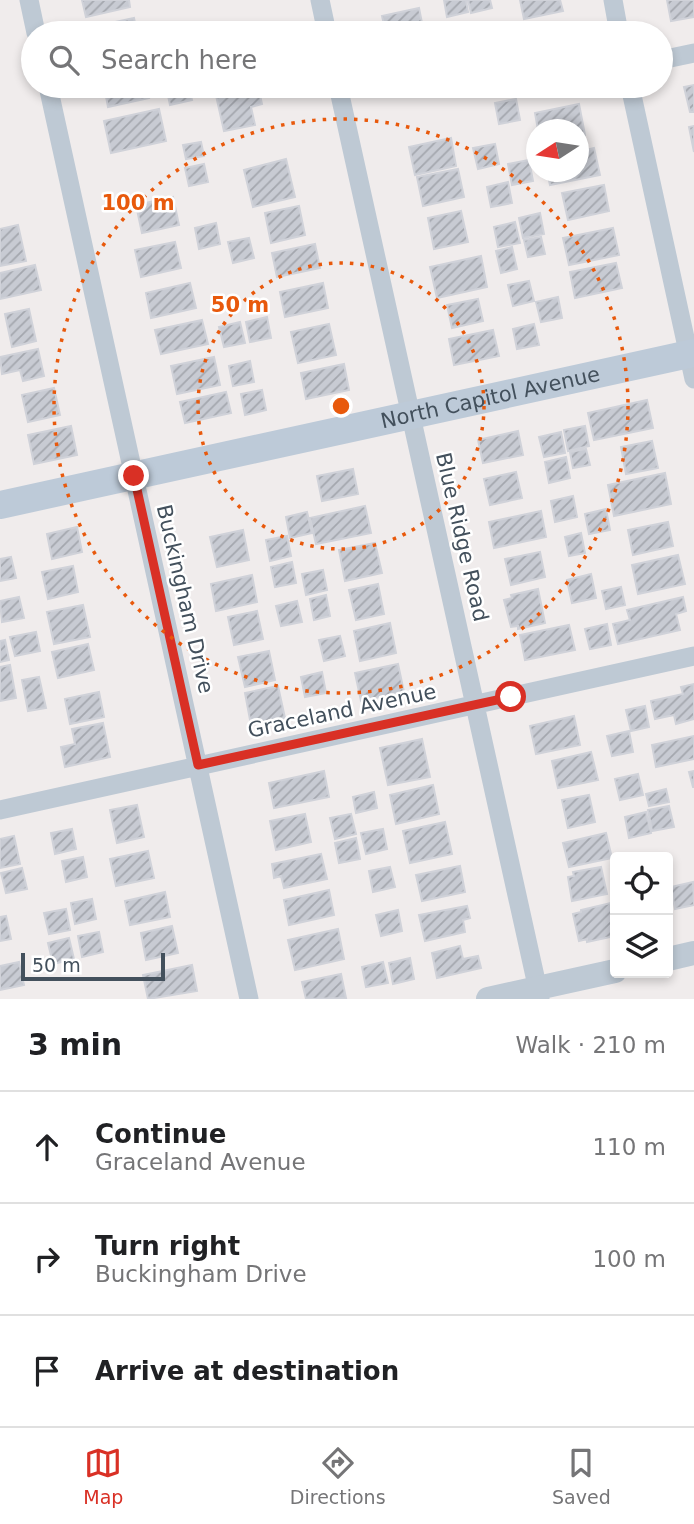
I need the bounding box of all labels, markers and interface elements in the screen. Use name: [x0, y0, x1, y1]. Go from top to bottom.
search box: [21, 21, 673, 98]
icon: search: [45, 41, 83, 79]
text: Search here: [101, 45, 257, 75]
north arrow: [526, 119, 589, 182]
text: 100 m: [101, 191, 175, 215]
text: 50 m: [211, 293, 269, 317]
street label: North Capitol Avenue: [378, 362, 602, 433]
centre of rings: [329, 394, 353, 418]
street label: Blue Ridge Road: [431, 450, 493, 624]
route end: [118, 460, 149, 491]
street label: Buckingham Drive: [152, 502, 218, 696]
street label: Graceland Avenue: [245, 679, 439, 743]
route start: [495, 681, 526, 712]
map controls: [610, 852, 673, 978]
button: locate: [610, 852, 673, 915]
button: layers: [610, 915, 673, 978]
scale bar: [21, 950, 164, 982]
text: 50 m: [32, 954, 81, 976]
text: 3 min: [28, 1027, 122, 1062]
text: Walk · 210 m: [515, 1032, 666, 1058]
text: Continue: [95, 1119, 226, 1149]
icon: ahead: [28, 1128, 66, 1166]
text: 110 m: [592, 1134, 666, 1160]
text: Graceland Avenue: [95, 1149, 306, 1175]
text: Turn right: [95, 1231, 240, 1261]
icon: right: [28, 1240, 66, 1278]
text: 100 m: [592, 1246, 666, 1272]
text: Buckingham Drive: [95, 1261, 307, 1287]
icon: arrive: [28, 1352, 66, 1390]
text: Arrive at destination: [95, 1356, 399, 1386]
tab: Map: [83, 1444, 123, 1508]
tab: Directions: [290, 1444, 386, 1508]
tab: Saved: [552, 1444, 611, 1508]

